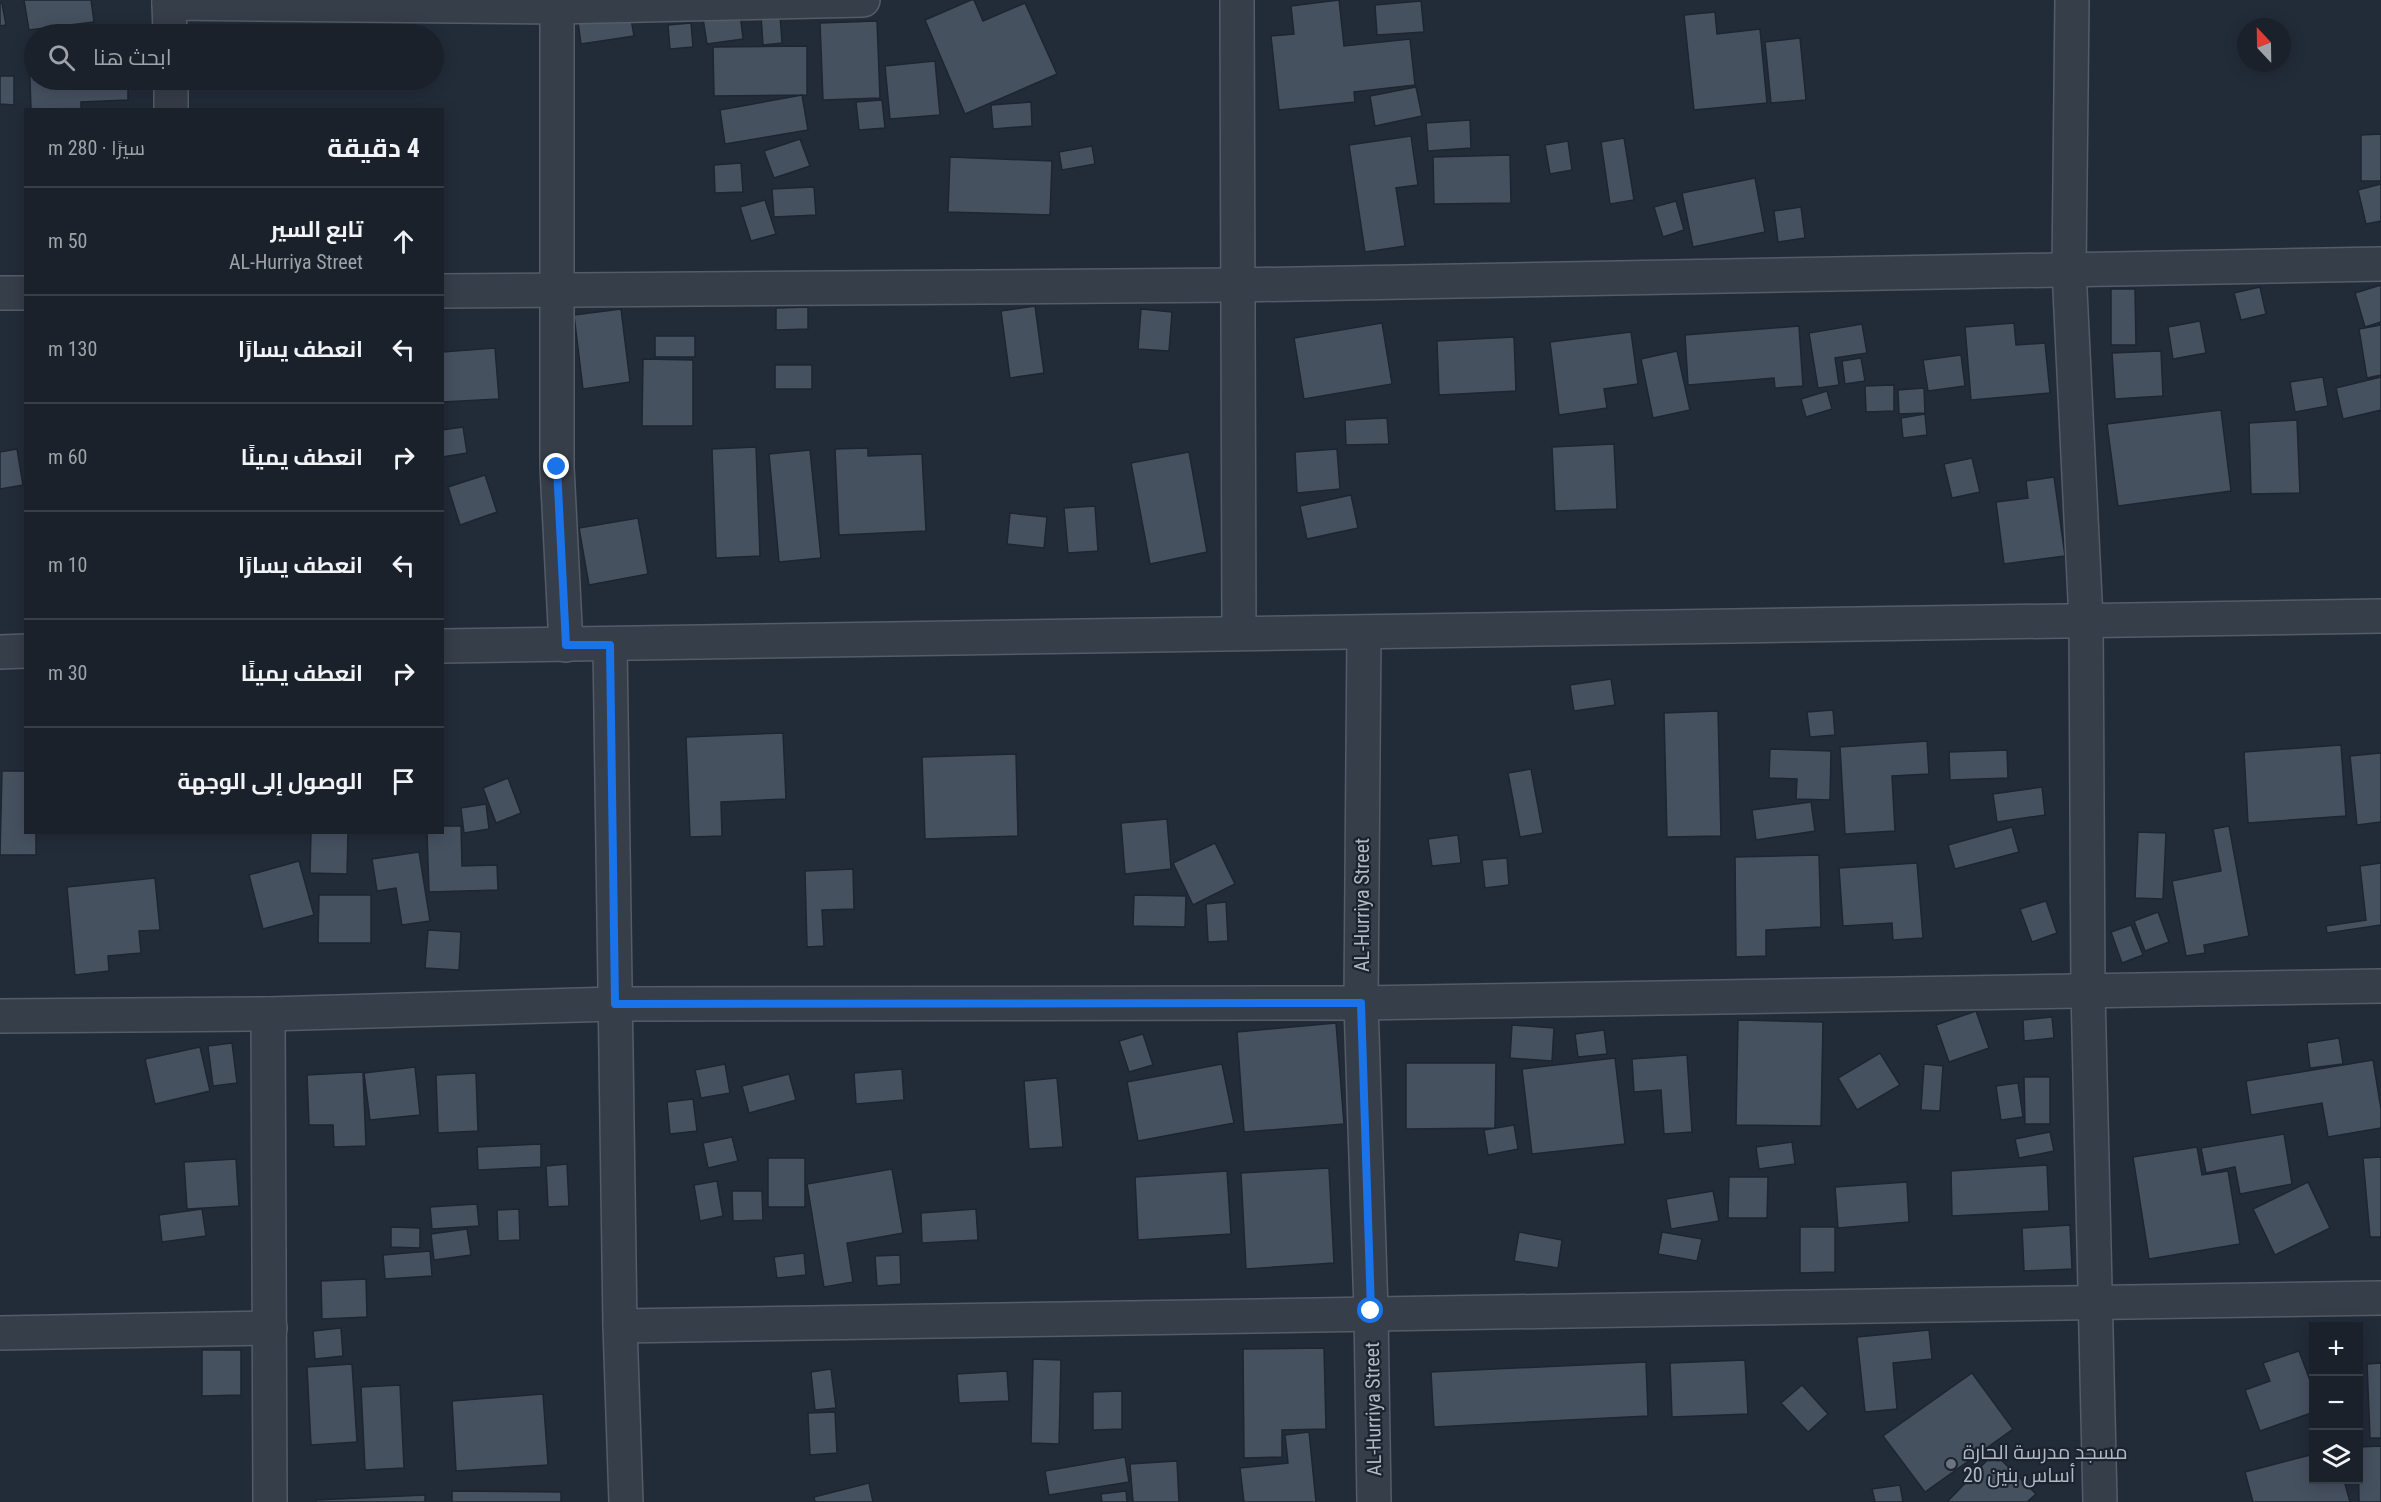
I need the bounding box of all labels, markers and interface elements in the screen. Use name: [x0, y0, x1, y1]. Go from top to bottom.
north arrow: [2237, 18, 2291, 72]
search box: [24, 24, 444, 90]
icon: search: [45, 41, 78, 74]
text: ابحث هنا: [93, 45, 172, 70]
text: 4 دقيقة: [327, 133, 420, 163]
text: سيرًا · 280 m: [48, 136, 145, 160]
text: تابع السير: [270, 217, 363, 242]
icon: ahead: [387, 225, 420, 258]
text: 50 m: [48, 229, 87, 253]
text: AL-Hurriya Street: [229, 250, 363, 274]
icon: left: [387, 333, 420, 366]
text: 130 m: [48, 337, 97, 361]
text: انعطف يسارًا: [238, 337, 363, 362]
icon: right: [387, 441, 420, 474]
text: 60 m: [48, 445, 87, 469]
text: انعطف يمينًا: [241, 445, 363, 470]
route end: [543, 453, 569, 479]
icon: left: [387, 549, 420, 582]
text: 10 m: [48, 553, 87, 577]
text: انعطف يسارًا: [238, 553, 363, 578]
icon: right: [387, 657, 420, 690]
text: 30 m: [48, 661, 87, 685]
text: انعطف يمينًا: [241, 661, 363, 686]
icon: arrive: [387, 765, 420, 798]
text: الوصول إلى الوجهة: [178, 769, 363, 794]
street label: AL-Hurriya Street: [1350, 838, 1374, 972]
route start: [1357, 1297, 1383, 1323]
map controls: [2309, 1322, 2363, 1484]
button: +: [2309, 1322, 2363, 1376]
street label: AL-Hurriya Street: [1360, 1342, 1386, 1476]
button: −: [2309, 1376, 2363, 1430]
button: layers: [2309, 1430, 2363, 1484]
place label: مسجد مدرسة الحارة 20 أساس بنين: [1963, 1440, 2128, 1488]
marker: مسجد مدرسة الحارة 20 أساس بنين: [1944, 1457, 1958, 1471]

